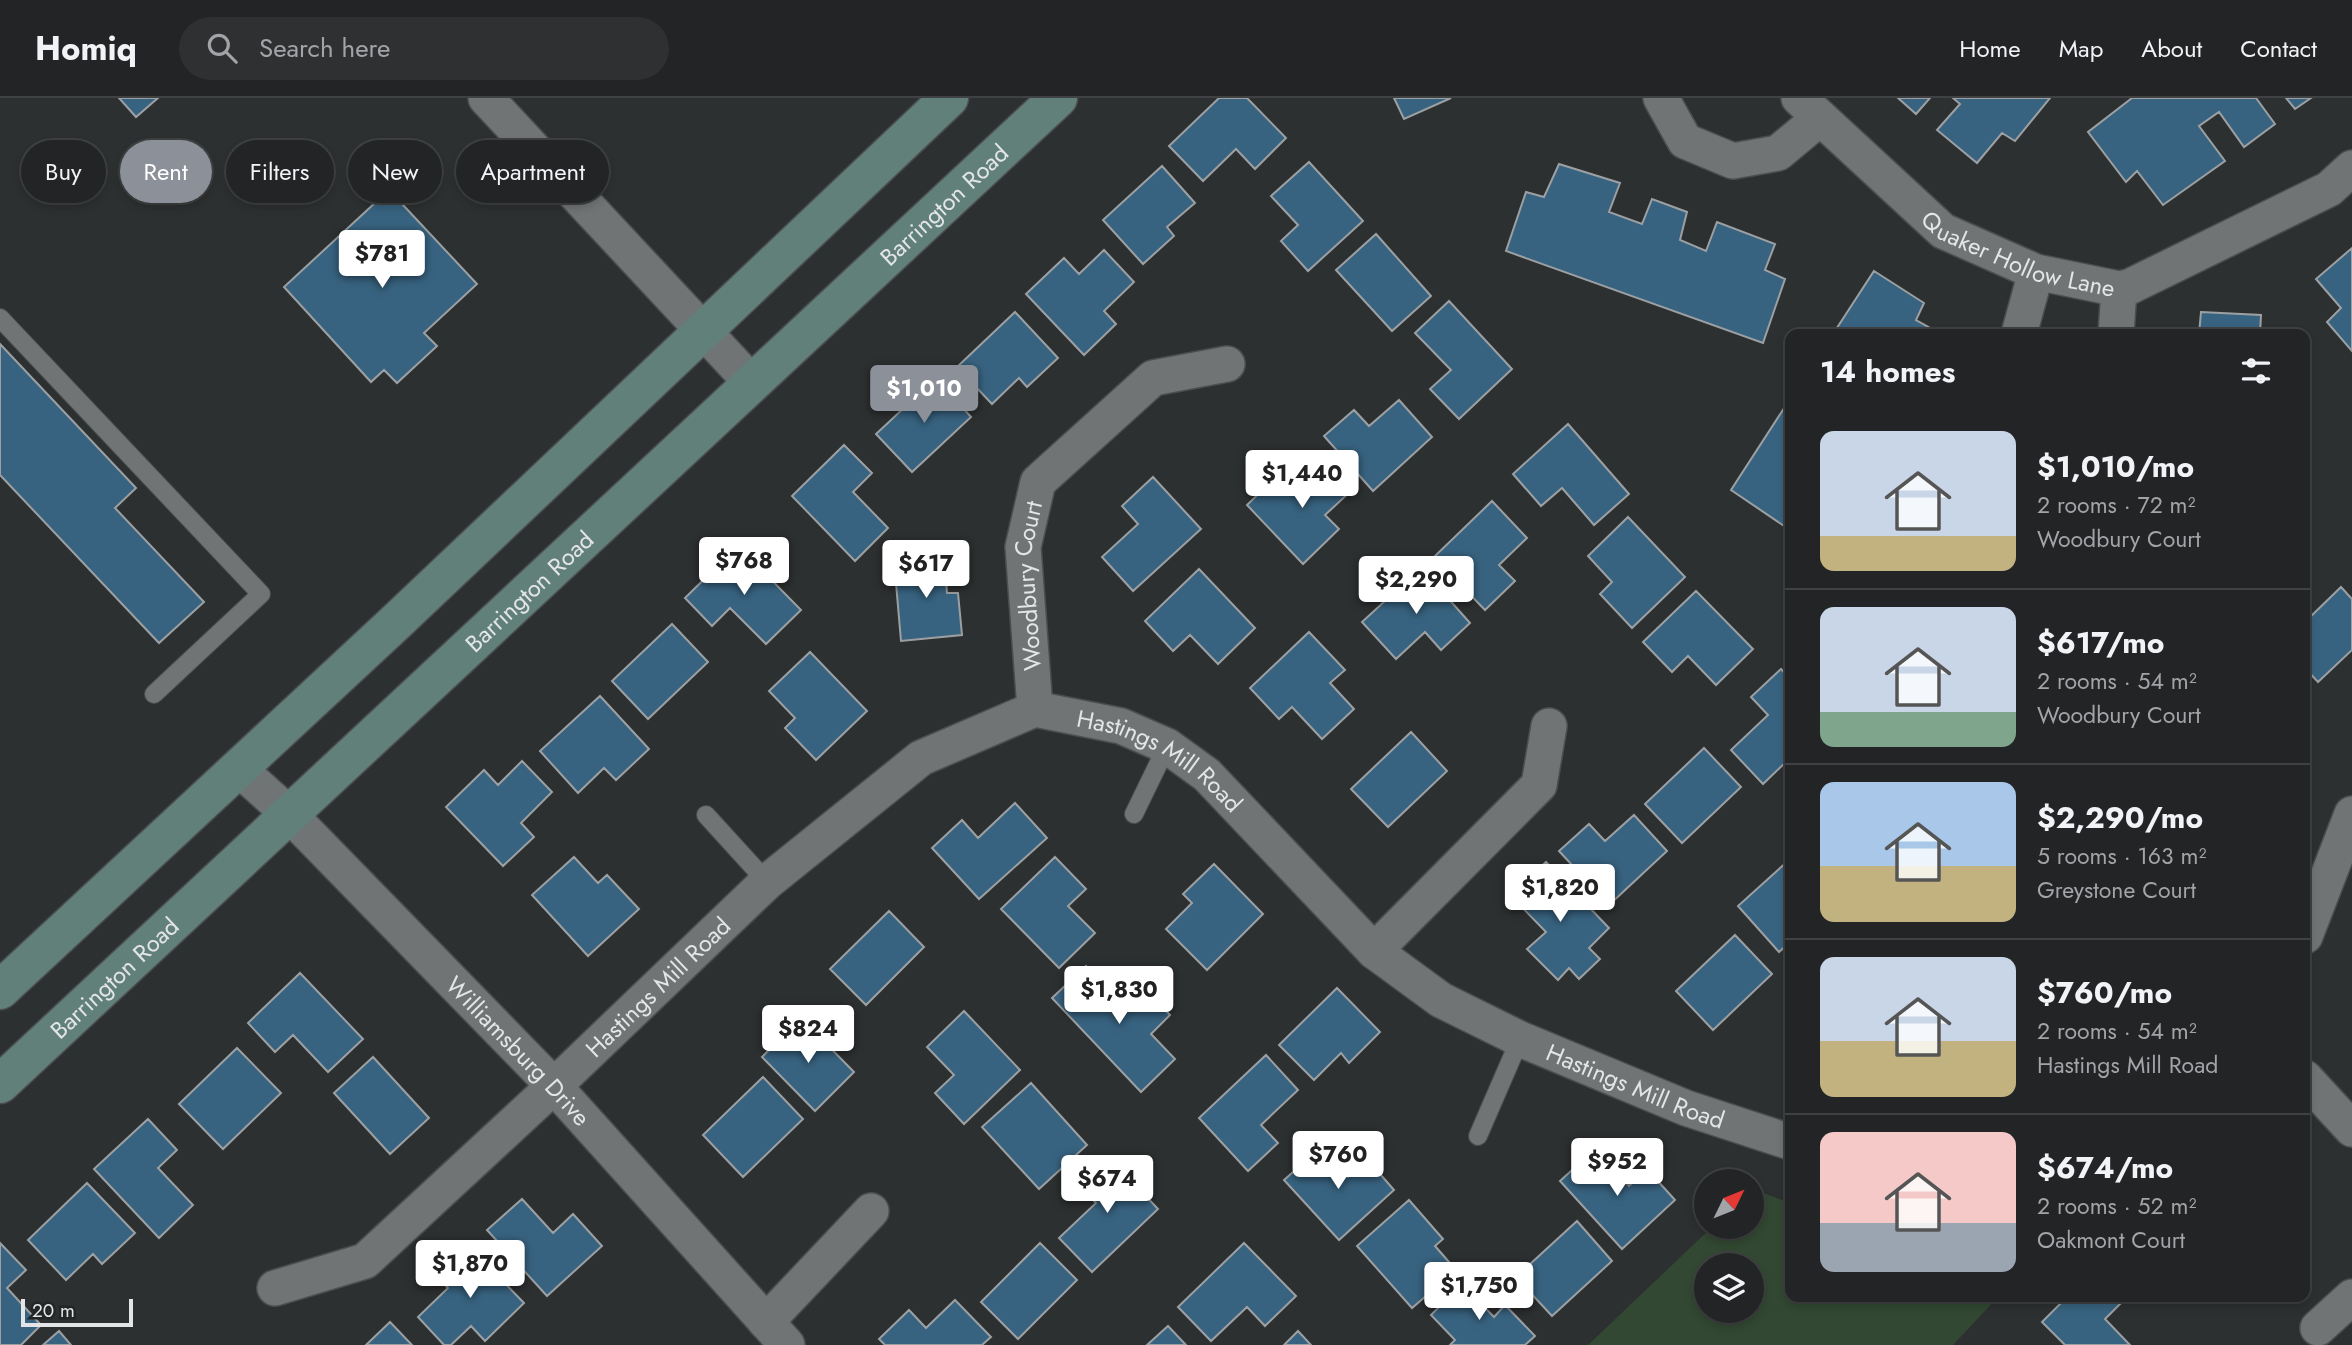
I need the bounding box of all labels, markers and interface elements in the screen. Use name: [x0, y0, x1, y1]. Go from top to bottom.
search box: [179, 17, 669, 80]
text: Homiq: [35, 25, 137, 72]
icon: search: [203, 29, 241, 67]
text: Search here: [259, 29, 390, 67]
text: Home: [1959, 31, 2021, 66]
text: Map: [2059, 31, 2103, 66]
text: About: [2141, 31, 2202, 66]
text: Contact: [2240, 31, 2317, 66]
street label: Barrington Road: [872, 136, 1016, 273]
chip: Buy: [21, 140, 106, 203]
chip: Rent: [120, 140, 212, 203]
chip: Filters: [226, 140, 334, 203]
chip: New: [348, 140, 442, 203]
chip: Apartment: [456, 140, 609, 203]
street label: Quaker Hollow Lane: [1913, 202, 2118, 305]
pin: $781: [341, 230, 423, 290]
text: $781: [355, 236, 409, 270]
text: 14 homes: [1820, 350, 1955, 393]
icon: filters: [2237, 352, 2275, 390]
pin: $1,010: [867, 366, 981, 425]
text: $1,010: [886, 371, 962, 405]
text: $1,010/mo: [2037, 445, 2194, 488]
pin: $1,440: [1245, 450, 1359, 510]
text: $1,440: [1262, 456, 1342, 490]
icon: home: [1876, 459, 1960, 543]
text: 2 rooms · 72 m²: [2037, 488, 2196, 522]
street label: Woodbury Court: [1005, 497, 1051, 672]
street label: Barrington Road: [457, 522, 601, 660]
text: Woodbury Court: [2037, 522, 2201, 556]
pin: $768: [703, 538, 785, 597]
pin: $617: [885, 540, 967, 600]
text: $768: [715, 543, 773, 577]
text: $617: [898, 546, 954, 580]
pin: $2,290: [1359, 556, 1473, 616]
text: $2,290: [1375, 562, 1457, 596]
text: $617/mo: [2037, 621, 2165, 664]
icon: home: [1876, 635, 1960, 719]
text: 2 rooms · 54 m²: [2037, 664, 2197, 698]
text: Woodbury Court: [2037, 698, 2201, 732]
street label: Hastings Mill Road: [1074, 700, 1251, 820]
text: $2,290/mo: [2037, 796, 2203, 839]
icon: home: [1876, 810, 1960, 894]
text: 5 rooms · 163 m²: [2037, 839, 2206, 873]
pin: $1,820: [1503, 864, 1617, 924]
text: $1,820: [1521, 870, 1599, 904]
text: Greystone Court: [2037, 873, 2196, 907]
street label: Barrington Road: [42, 909, 186, 1047]
street label: Hastings Mill Road: [577, 909, 738, 1065]
pin: $1,830: [1062, 967, 1176, 1026]
street label: Williamsburg Drive: [438, 968, 599, 1133]
text: $760/mo: [2037, 971, 2172, 1014]
text: $1,830: [1080, 972, 1158, 1006]
icon: home: [1876, 985, 1960, 1069]
pin: $824: [767, 1006, 849, 1065]
text: $824: [778, 1011, 838, 1045]
text: 2 rooms · 54 m²: [2037, 1014, 2197, 1048]
street label: Hastings Mill Road: [1541, 1034, 1729, 1137]
text: Hastings Mill Road: [2037, 1048, 2218, 1082]
pin: $760: [1297, 1132, 1379, 1191]
text: $760: [1309, 1137, 1367, 1171]
pin: $952: [1576, 1138, 1658, 1198]
text: $952: [1587, 1144, 1647, 1178]
text: $674/mo: [2037, 1146, 2173, 1189]
pin: $674: [1066, 1156, 1148, 1215]
icon: home: [1876, 1160, 1960, 1244]
text: $674: [1077, 1161, 1137, 1195]
north arrow: [1694, 1169, 1764, 1239]
map controls: [1694, 1169, 1764, 1323]
text: 2 rooms · 52 m²: [2037, 1189, 2196, 1223]
text: Oakmont Court: [2037, 1223, 2185, 1257]
pin: $1,870: [413, 1240, 527, 1300]
text: $1,870: [432, 1246, 508, 1280]
button: layers: [1694, 1253, 1764, 1323]
pin: $1,750: [1422, 1262, 1536, 1322]
text: $1,750: [1440, 1268, 1518, 1302]
scale bar: [21, 1296, 133, 1328]
text: 20 m: [32, 1297, 75, 1324]

